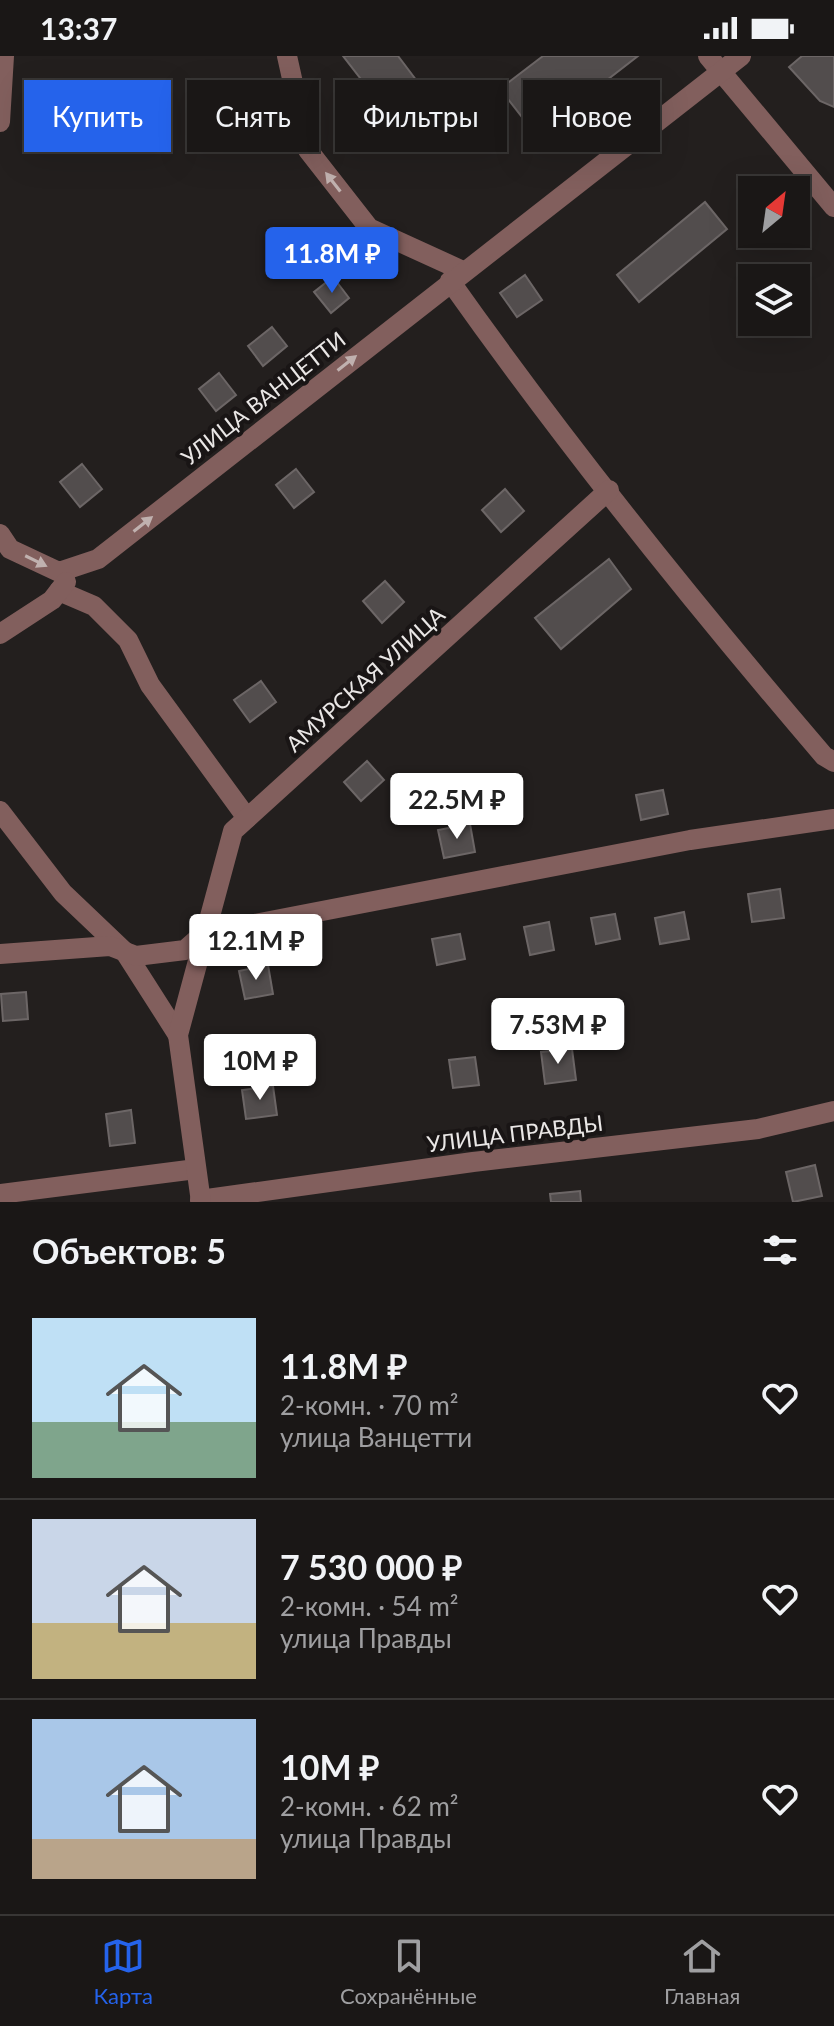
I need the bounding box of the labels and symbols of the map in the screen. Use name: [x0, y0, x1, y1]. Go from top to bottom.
one-way arrow: [325, 172, 341, 192]
north arrow: [738, 176, 810, 248]
pin: 11.8M ₽: [258, 227, 406, 295]
street label: УЛИЦА ВАНЦЕТТИ: [175, 325, 351, 471]
one-way arrow: [337, 355, 357, 371]
one-way arrow: [133, 516, 153, 533]
one-way arrow: [24, 554, 47, 568]
street label: АМУРСКАЯ УЛИЦА: [280, 601, 450, 757]
pin: 22.5M ₽: [383, 773, 531, 841]
pin: 12.1M ₽: [182, 914, 330, 982]
pin: 7.53M ₽: [484, 998, 632, 1066]
pin: 10M ₽: [204, 1034, 316, 1102]
street label: УЛИЦА ПРАВДЫ: [425, 1109, 605, 1157]

